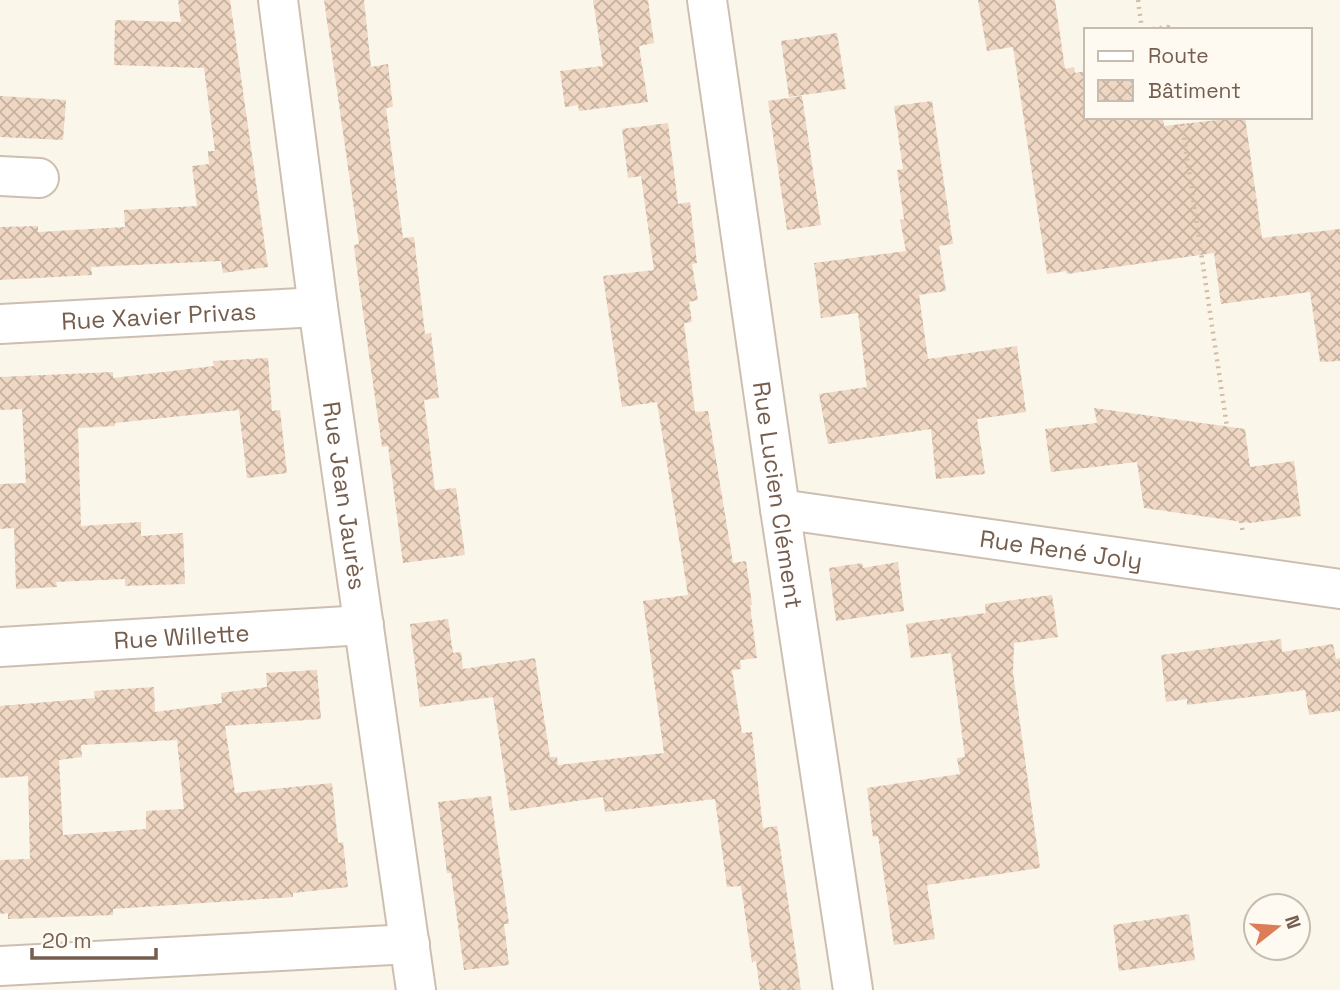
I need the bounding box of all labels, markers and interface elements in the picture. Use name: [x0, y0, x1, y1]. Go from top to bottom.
legend: [1084, 28, 1312, 119]
text: Route: [1148, 42, 1209, 69]
text: Bâtiment: [1148, 77, 1241, 104]
street label: Rue Xavier Privas: [60, 295, 257, 336]
street label: Rue Lucien Clément: [746, 379, 810, 611]
street label: Rue Jean Jaurès: [316, 399, 374, 592]
street label: Rue René Joly: [978, 522, 1144, 576]
street label: Rue Willette: [113, 616, 250, 656]
north arrow: [1242, 892, 1312, 962]
text: N: [1279, 912, 1307, 932]
scale bar: [32, 916, 156, 960]
text: 20 m: [42, 927, 92, 954]

